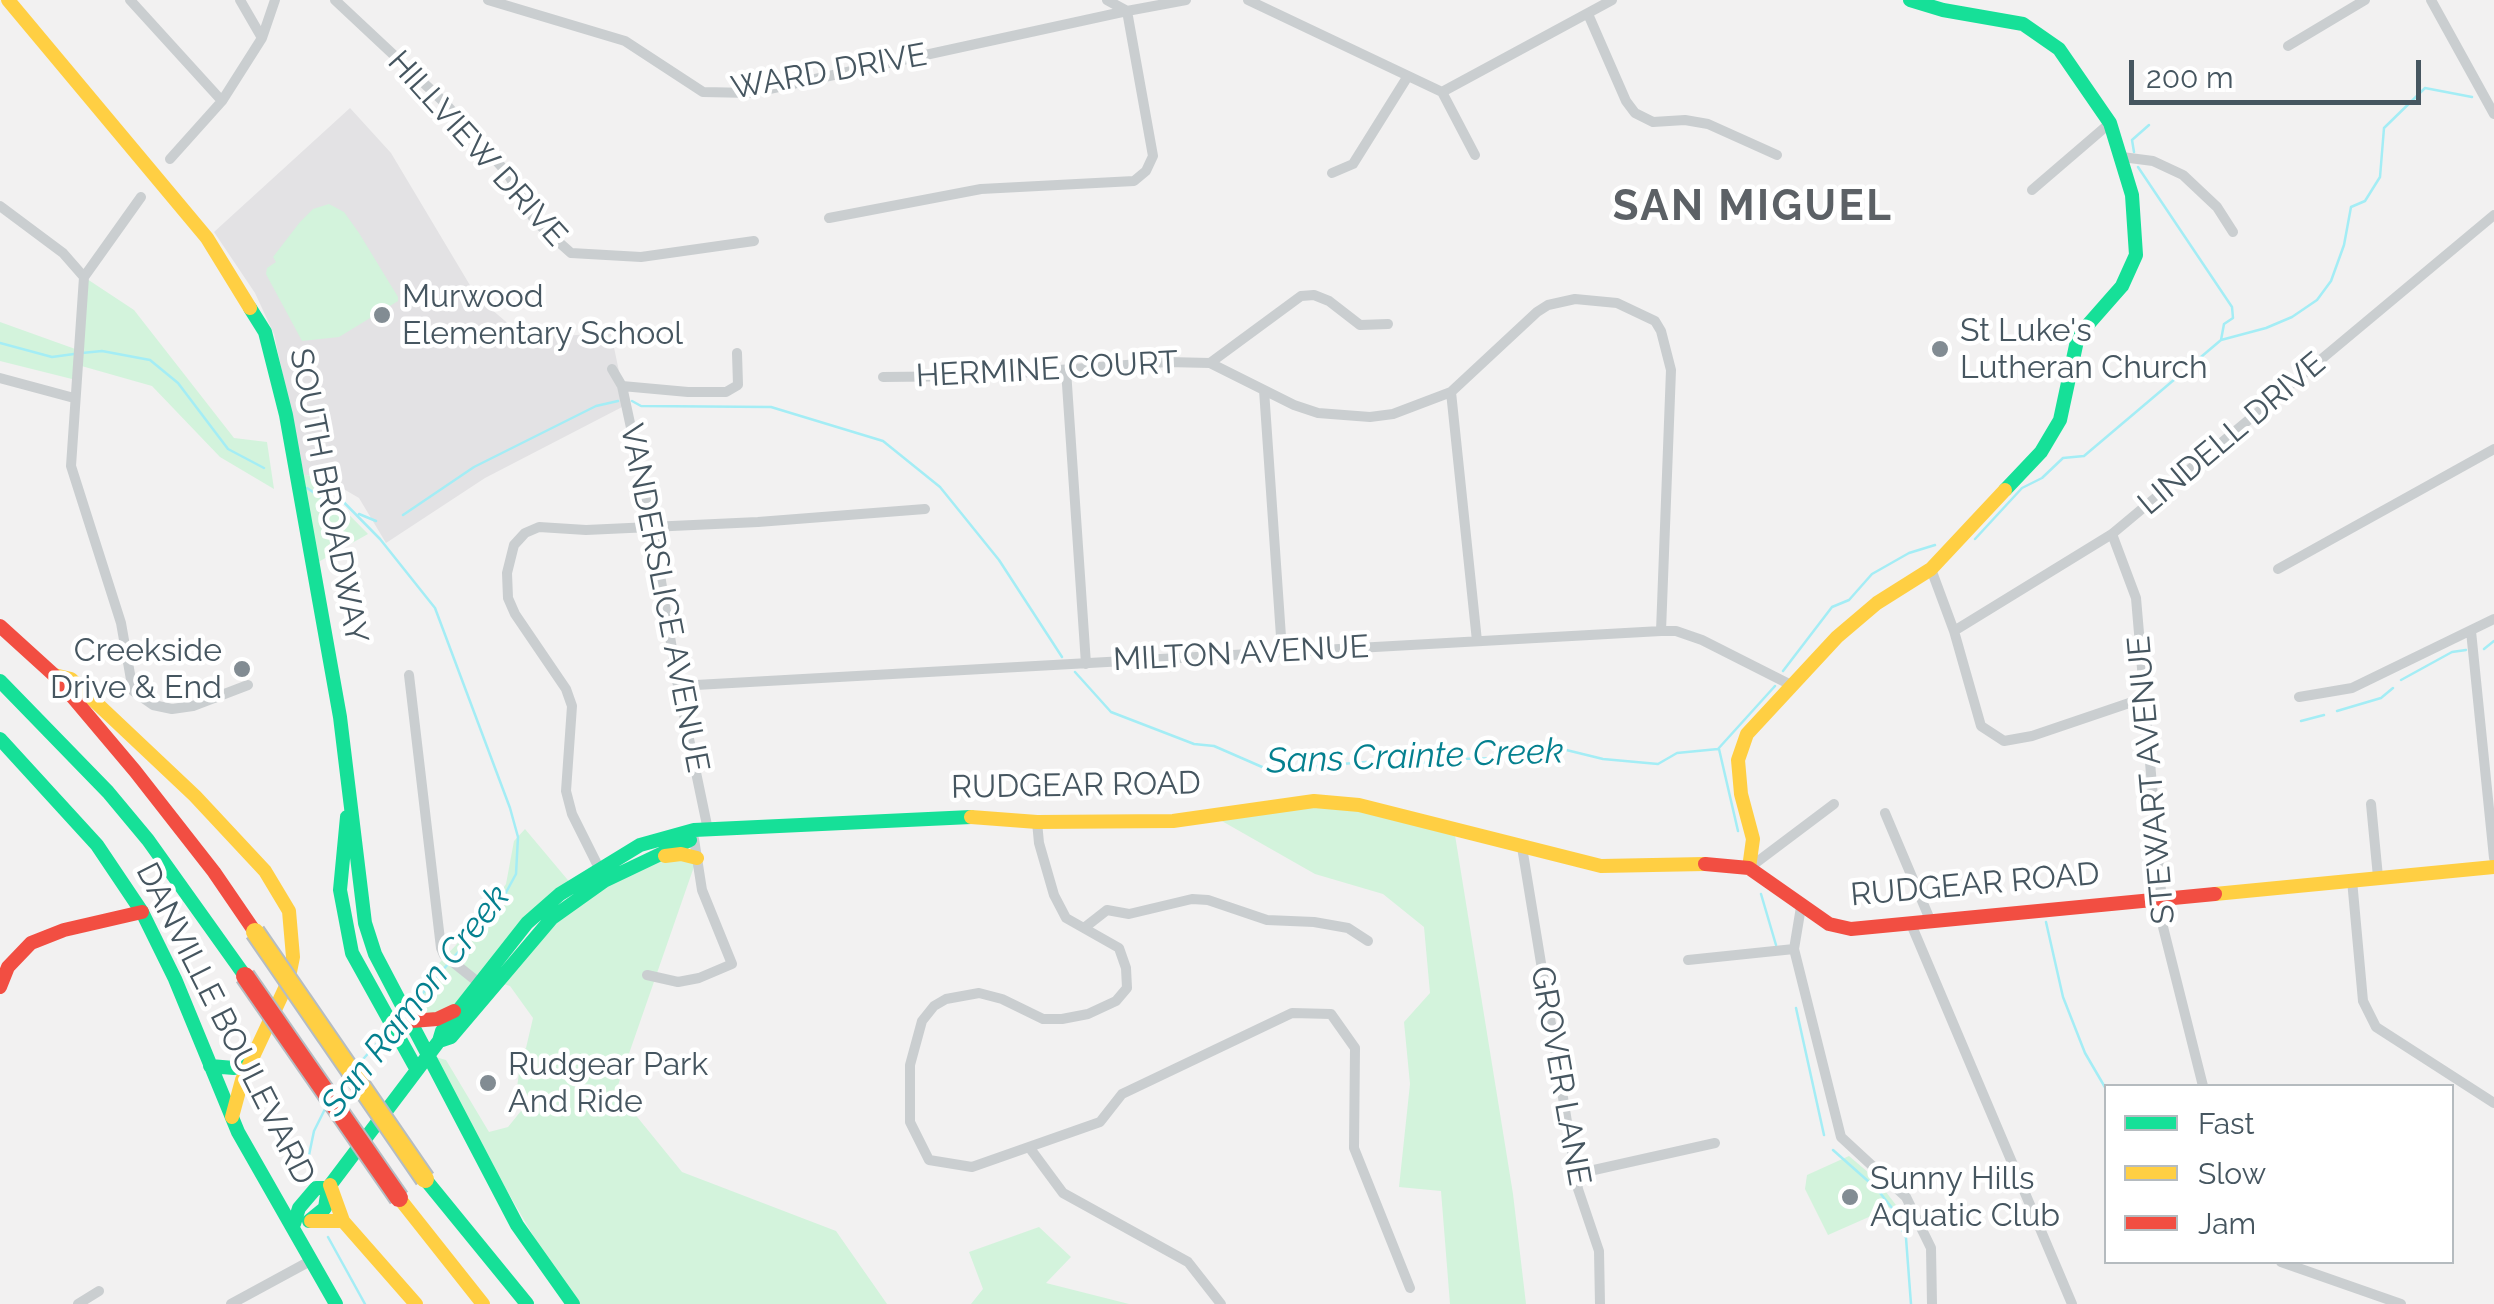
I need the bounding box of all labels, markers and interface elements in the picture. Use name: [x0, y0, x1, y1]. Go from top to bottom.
street label: WARD DRIVE: [728, 36, 930, 108]
scale bar: [2134, 40, 2426, 102]
street label: HILLVIEW DRIVE: [379, 44, 575, 254]
text: 200 m: [2146, 60, 2234, 95]
district label: SAN MIGUEL: [1613, 182, 1893, 232]
place label: Murwood Elementary School: [402, 278, 683, 353]
marker: Murwood Elementary School: [371, 304, 393, 326]
place label: St Luke's Lutheran Church: [1960, 312, 2208, 387]
marker: St Luke's Lutheran Church: [1929, 338, 1951, 360]
street label: HERMINE COURT: [915, 344, 1179, 396]
street label: SOUTH BROADWAY: [281, 345, 375, 647]
street label: LINDELL DRIVE: [2131, 345, 2333, 523]
street label: VANDERSLICE AVENUE: [611, 420, 717, 776]
street label: MILTON AVENUE: [1112, 628, 1370, 680]
place label: Creekside Drive & End: [50, 632, 222, 707]
street label: STEWART AVENUE: [2120, 634, 2184, 926]
marker: Creekside Drive & End: [231, 658, 253, 680]
water label: Sans Crainte Creek: [1266, 731, 1564, 783]
street label: RUDGEAR ROAD: [951, 765, 1201, 807]
street label: RUDGEAR ROAD: [1849, 855, 2101, 915]
street label: DANVILLE BOULEVARD: [127, 857, 323, 1191]
water label: San Ramon Creek: [313, 877, 519, 1125]
street label: GROVER LANE: [1522, 963, 1598, 1189]
place label: Rudgear Park And Ride: [508, 1046, 708, 1121]
marker: Rudgear Park And Ride: [477, 1072, 499, 1094]
legend: [2104, 1084, 2454, 1264]
text: Fast: [2198, 1106, 2255, 1141]
text: Slow: [2198, 1156, 2266, 1191]
place label: Sunny Hills Aquatic Club: [1870, 1160, 2060, 1235]
marker: Sunny Hills Aquatic Club: [1839, 1186, 1861, 1208]
text: Jam: [2198, 1206, 2256, 1241]

